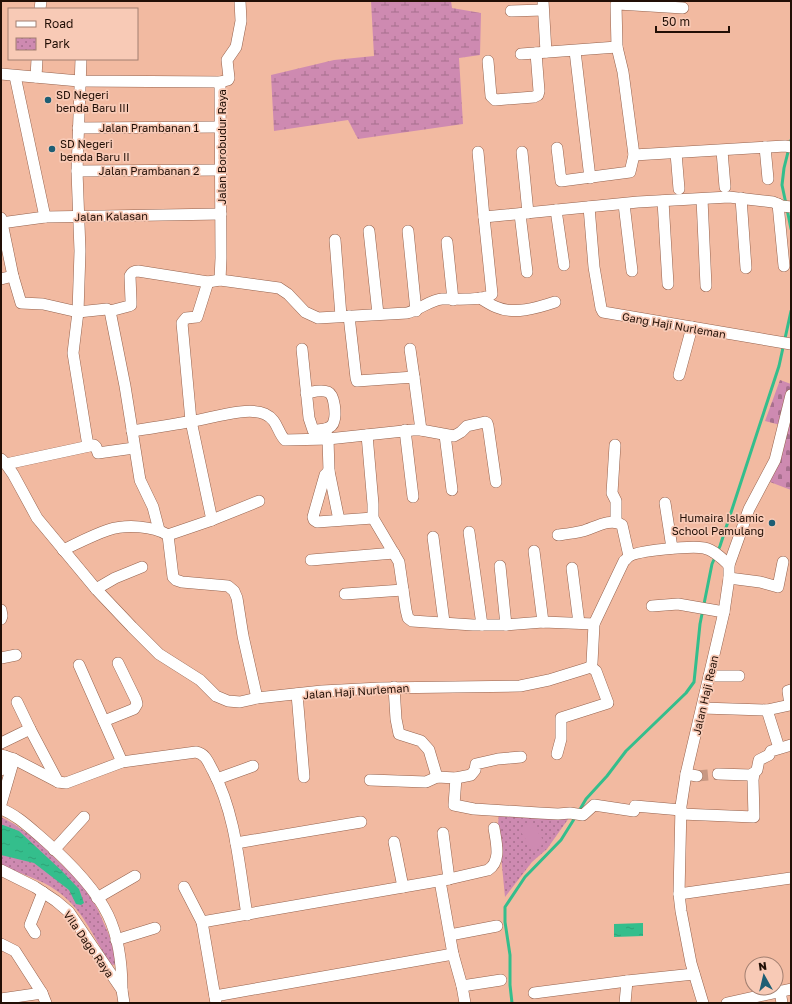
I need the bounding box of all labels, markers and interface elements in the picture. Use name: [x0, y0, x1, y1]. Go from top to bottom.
legend: [8, 8, 138, 60]
scale bar: [656, 8, 729, 34]
text: 50 m: [662, 14, 690, 29]
text: Road: [44, 16, 73, 31]
text: Park: [44, 36, 70, 51]
place label: SD Negeri benda Baru III: [56, 88, 129, 114]
street label: Jalan Borobudur Raya: [215, 89, 228, 205]
marker: SD Negeri benda Baru III: [43, 95, 53, 105]
street label: Jalan Prambanan 1: [99, 121, 199, 134]
place label: SD Negeri benda Baru II: [60, 137, 130, 163]
marker: SD Negeri benda Baru II: [47, 144, 57, 154]
street label: Jalan Prambanan 2: [99, 164, 199, 177]
street label: Jalan Kalasan: [74, 209, 148, 223]
street label: Gang Haji Nurleman: [621, 309, 727, 341]
place label: Humaira Islamic School Pamulang: [672, 511, 764, 537]
marker: Humaira Islamic School Pamulang: [767, 518, 777, 528]
street label: Jalan Haji Rean: [689, 654, 721, 736]
street label: Jalan Haji Nurleman: [302, 681, 410, 701]
street label: Vila Dago Raya: [61, 908, 117, 980]
north arrow: [744, 956, 784, 996]
text: N: [757, 959, 768, 973]

